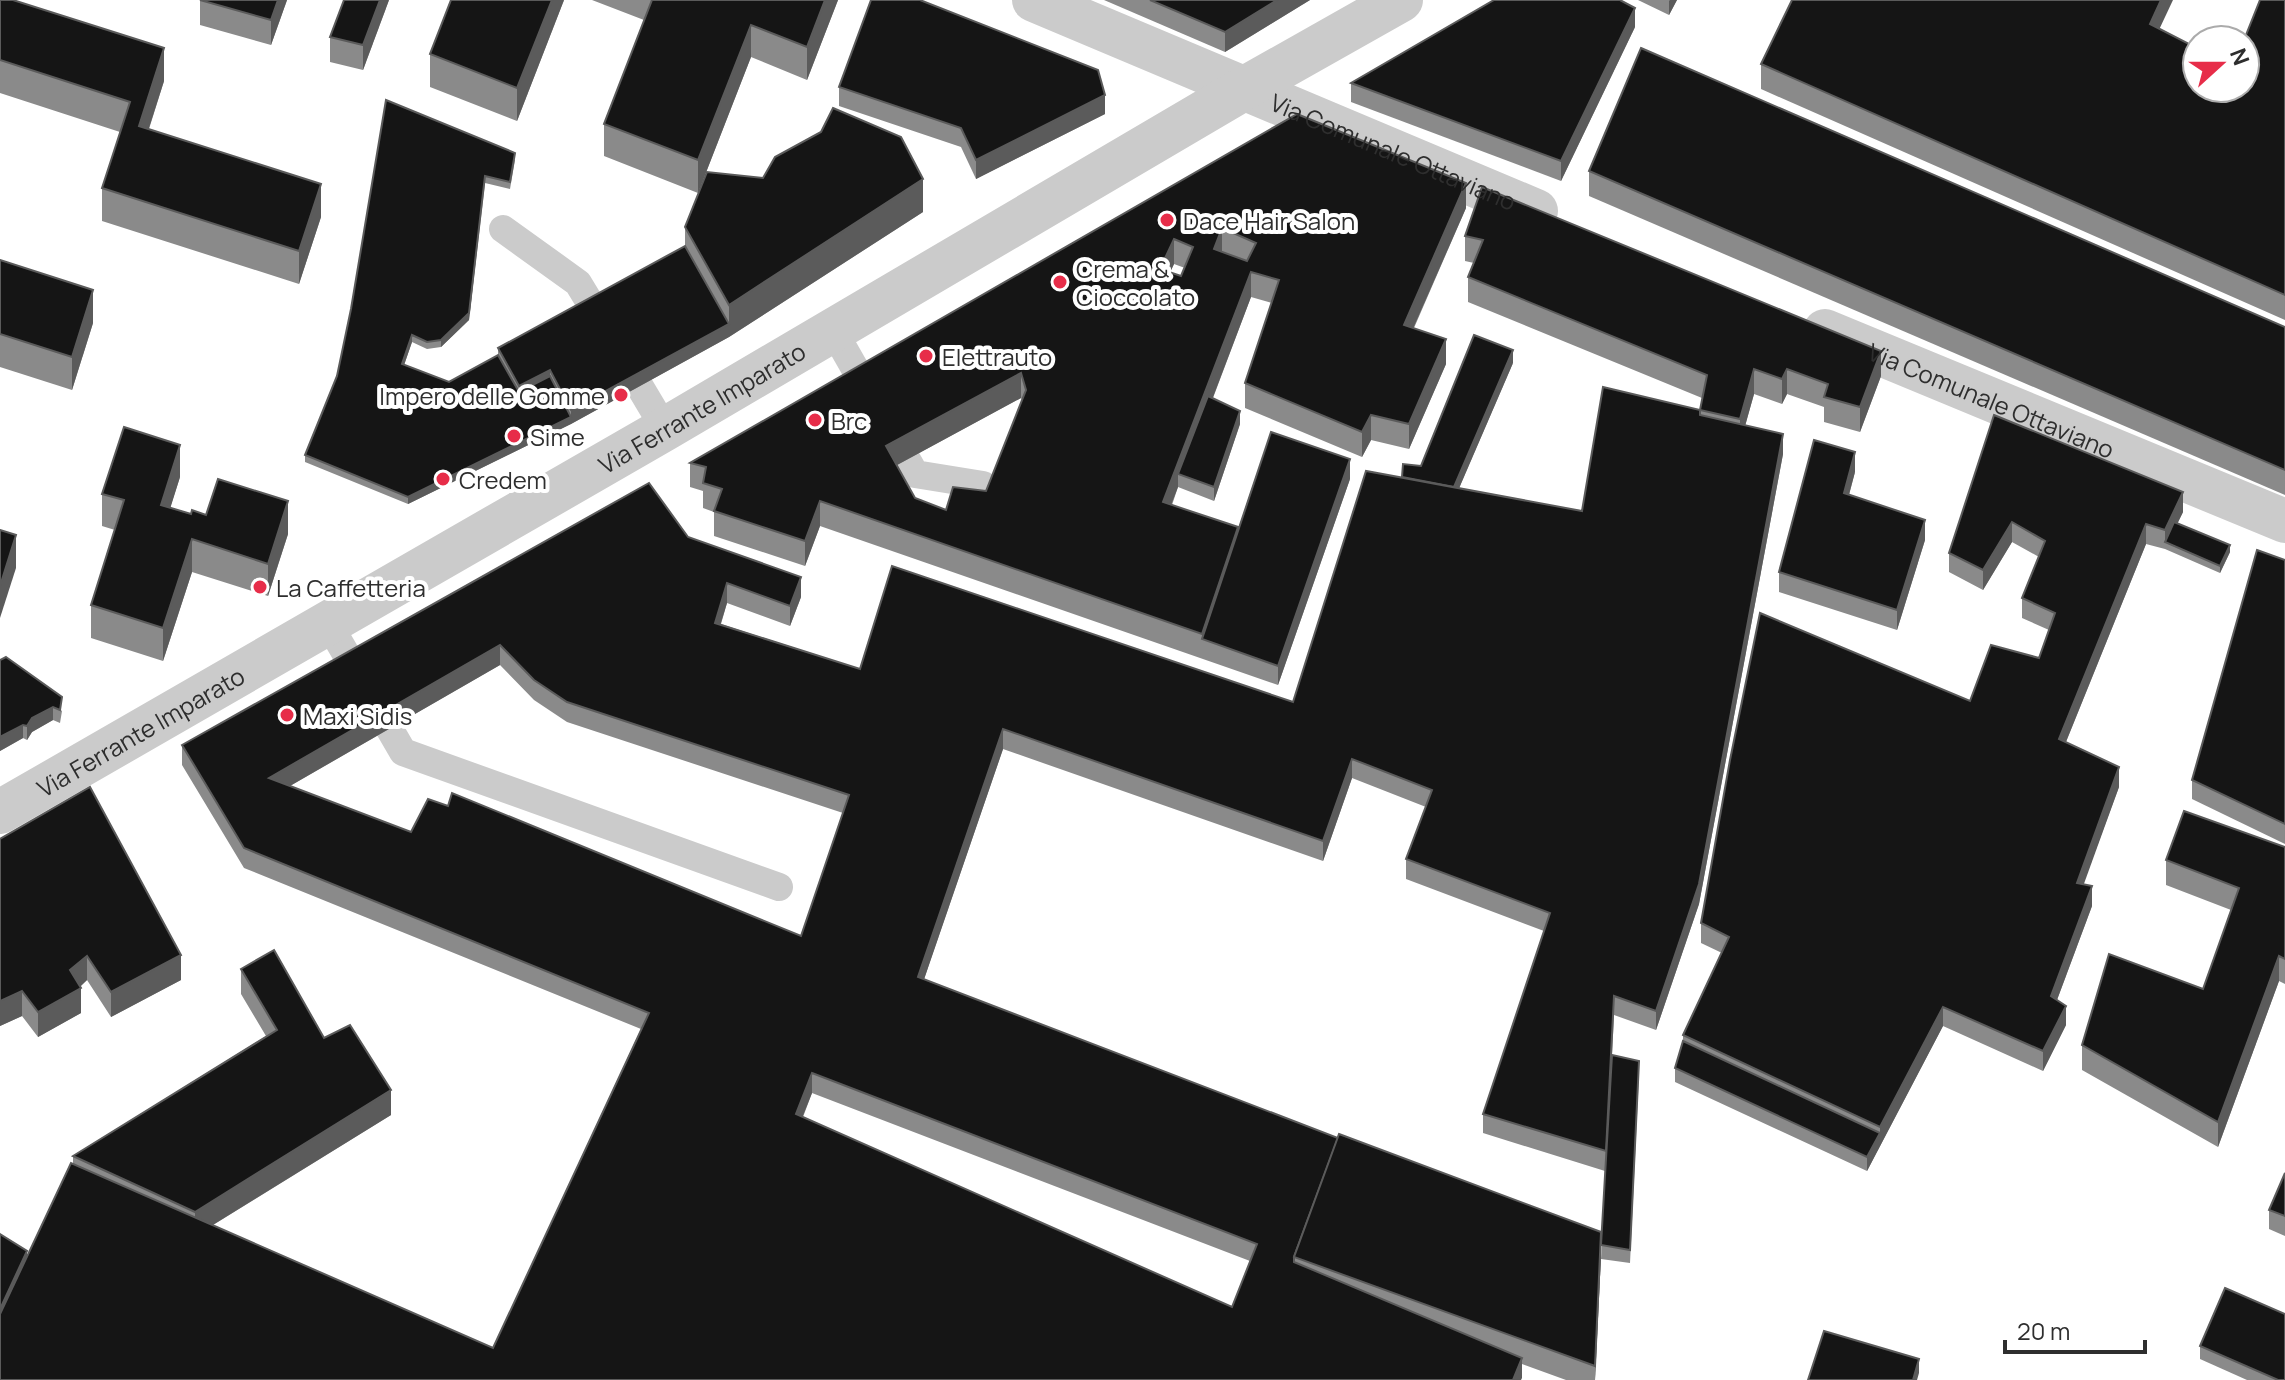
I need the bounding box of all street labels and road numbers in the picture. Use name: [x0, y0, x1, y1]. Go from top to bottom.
street label: Via Comunale Ottaviano: [1266, 85, 1521, 217]
street label: Via Ferrante Imparato: [592, 334, 811, 481]
street label: Via Comunale Ottaviano: [1863, 334, 2119, 465]
street label: Via Ferrante Imparato: [31, 658, 250, 804]

